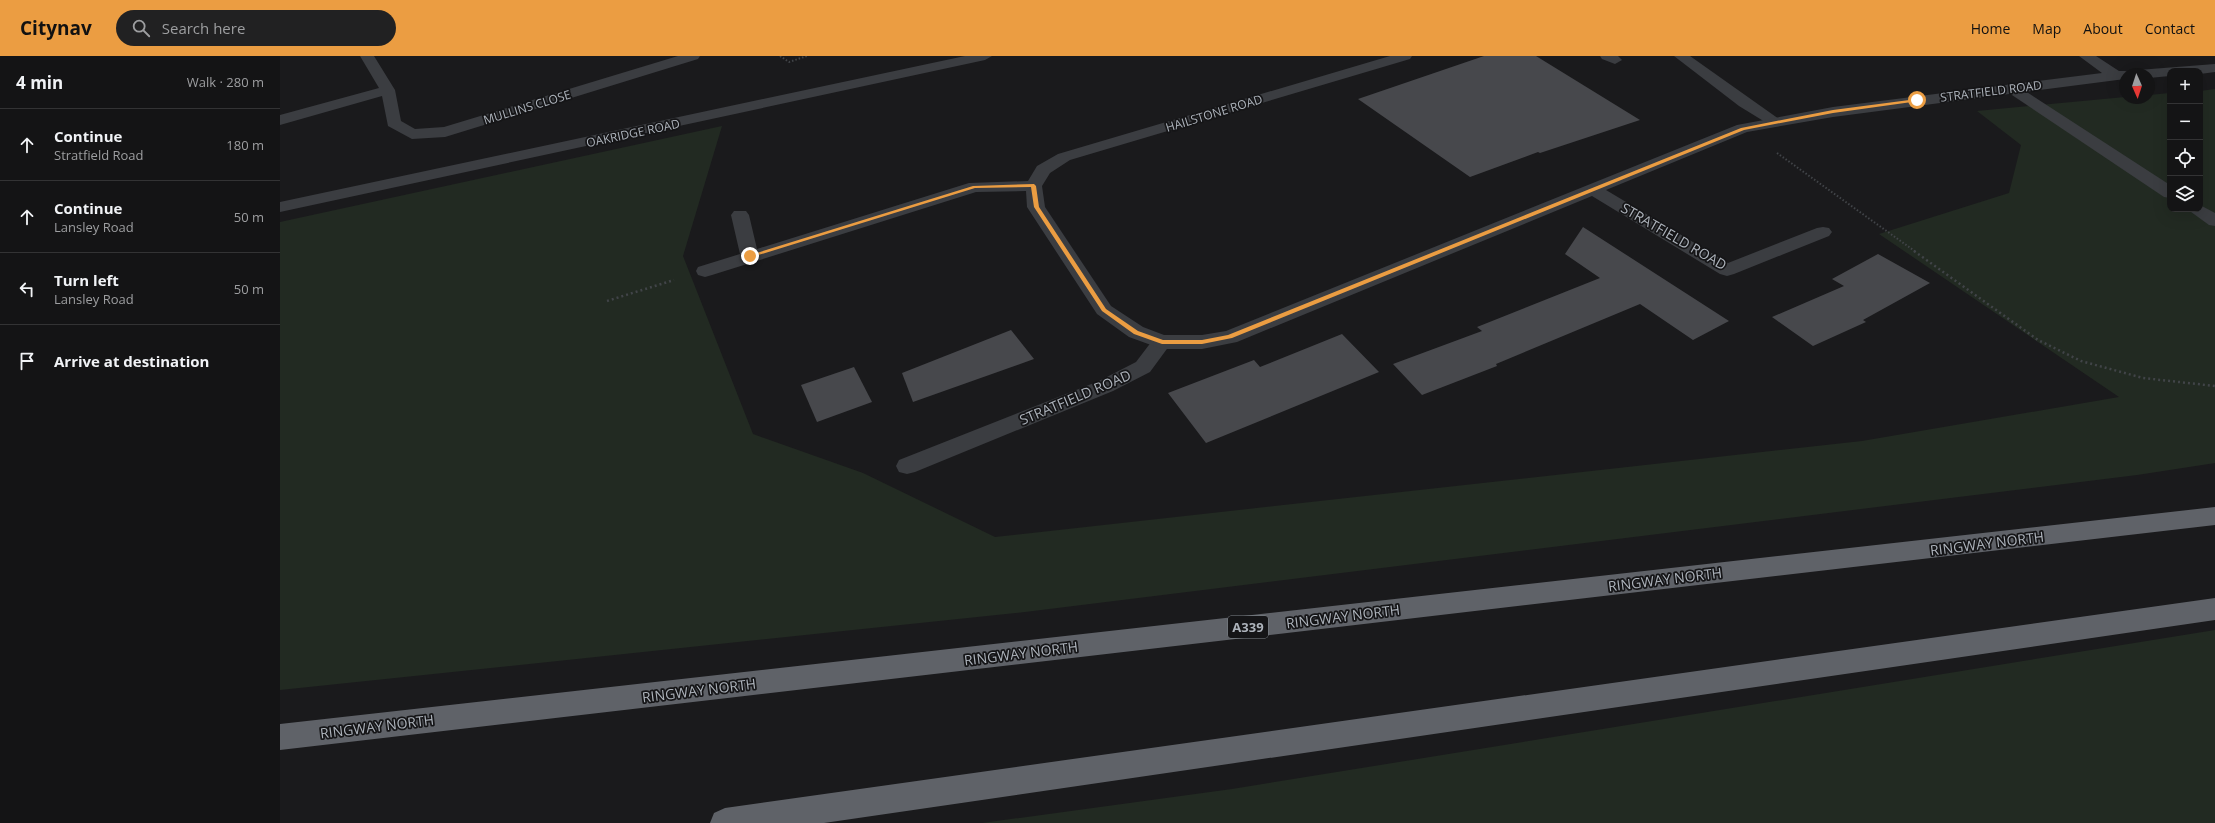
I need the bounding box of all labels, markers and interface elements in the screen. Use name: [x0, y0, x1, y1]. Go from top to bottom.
search box: [116, 10, 396, 46]
text: Citynav: [20, 15, 92, 41]
icon: search: [130, 17, 152, 39]
text: Search here: [162, 18, 245, 38]
text: Home: [1971, 19, 2010, 38]
text: Map: [2032, 19, 2061, 38]
text: About: [2083, 19, 2123, 38]
text: Contact: [2145, 19, 2195, 38]
north arrow: [2119, 68, 2155, 104]
map controls: [2167, 68, 2203, 212]
button: +: [2167, 68, 2203, 104]
text: 4 min: [16, 71, 63, 94]
text: Walk · 280 m: [187, 73, 264, 91]
street label: STRATFIELD ROAD: [1939, 76, 2043, 106]
street label: MULLINS CLOSE: [481, 86, 573, 128]
street label: HAILSTONE ROAD: [1163, 90, 1265, 136]
route start: [1908, 91, 1926, 109]
button: −: [2167, 104, 2203, 140]
street label: OAKRIDGE ROAD: [585, 115, 681, 151]
text: Continue: [54, 126, 122, 146]
icon: ahead: [16, 134, 38, 156]
text: 180 m: [226, 136, 264, 154]
button: locate: [2167, 140, 2203, 176]
text: Stratfield Road: [54, 146, 144, 164]
button: layers: [2167, 176, 2203, 212]
text: Continue: [54, 198, 122, 218]
street label: STRATFIELD ROAD: [1618, 198, 1730, 274]
icon: ahead: [16, 206, 38, 228]
text: 50 m: [234, 208, 264, 226]
text: Lansley Road: [54, 218, 134, 236]
route end: [741, 247, 759, 265]
text: Turn left: [54, 270, 119, 290]
icon: left: [16, 278, 38, 300]
text: 50 m: [234, 280, 264, 298]
text: Lansley Road: [54, 290, 134, 308]
icon: arrive: [16, 350, 38, 372]
text: Arrive at destination: [54, 351, 209, 371]
street label: STRATFIELD ROAD: [1016, 365, 1134, 429]
street label: RINGWAY NORTH: [1929, 527, 2045, 559]
street label: RINGWAY NORTH: [1607, 563, 1723, 595]
street label: RINGWAY NORTH: [1285, 600, 1401, 632]
road number: A339: [1228, 616, 1268, 638]
street label: RINGWAY NORTH: [963, 637, 1079, 669]
street label: RINGWAY NORTH: [641, 674, 757, 706]
street label: RINGWAY NORTH: [319, 710, 435, 742]

